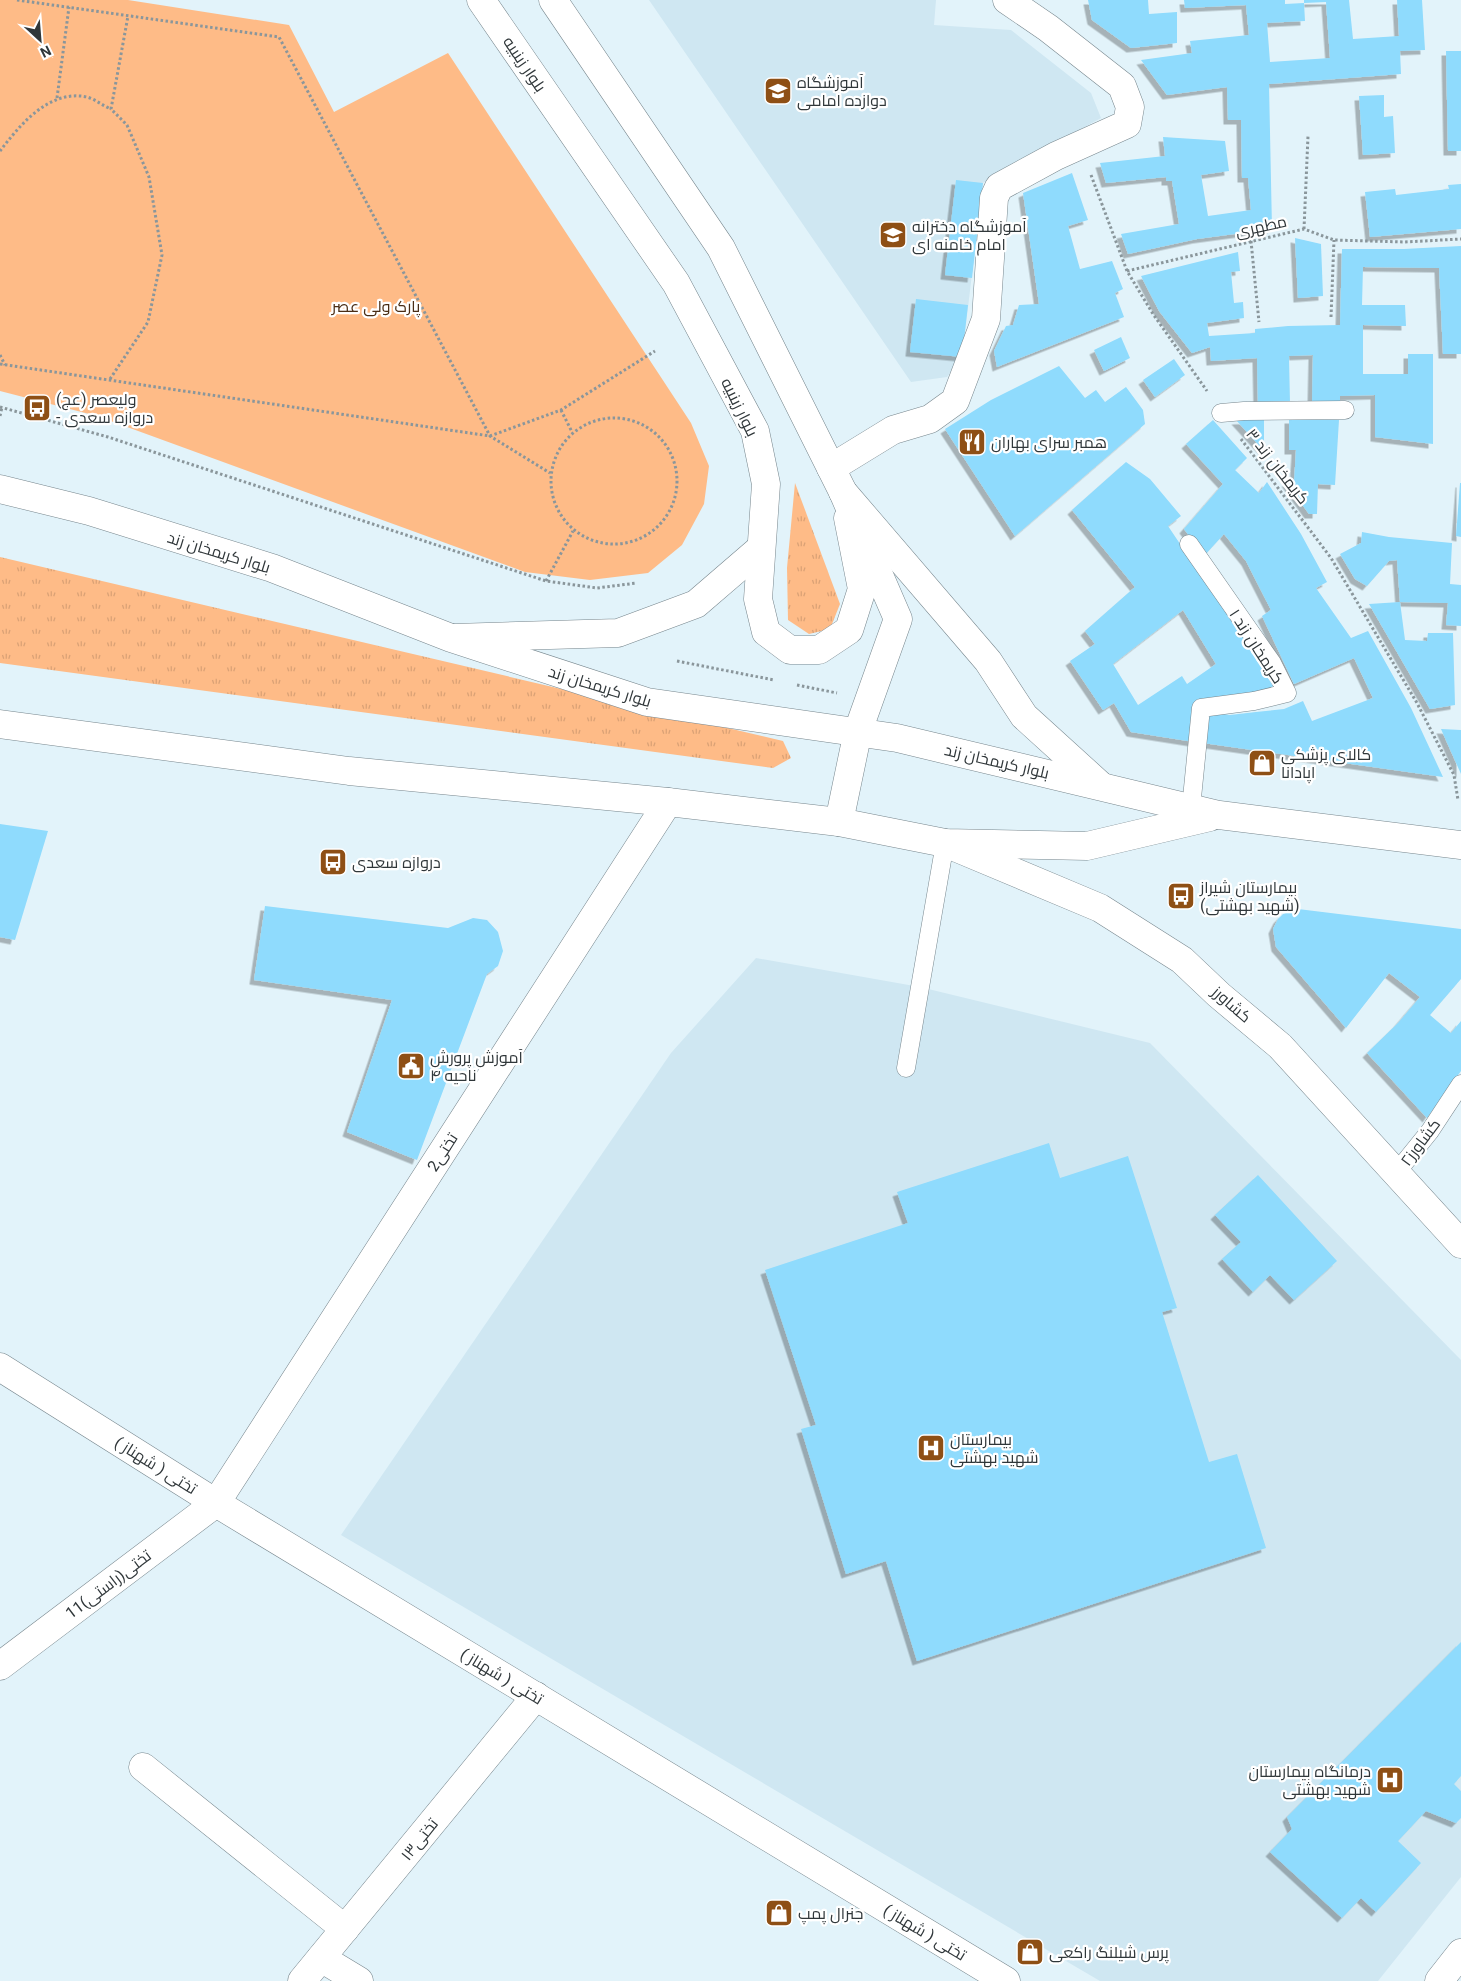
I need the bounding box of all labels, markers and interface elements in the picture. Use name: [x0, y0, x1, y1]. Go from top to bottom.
north arrow: [15, 15, 65, 65]
street label: بلوار زینبیه: [499, 33, 550, 96]
text: N: [38, 42, 54, 61]
place label: آموزشگاه دوازده امامی: [797, 73, 887, 111]
school or university icon: آموزشگاه دوازده امامی: [763, 76, 793, 106]
street label: مطهری: [1234, 212, 1289, 242]
place label: آموزشگاه دخترانه امام خامنه ای: [912, 217, 1027, 256]
school or university icon: آموزشگاه دخترانه امام خامنه ای: [878, 220, 908, 250]
park label: پارک ولی عصر: [331, 297, 421, 318]
street label: بلوار زینبیه: [717, 375, 762, 440]
place label: ولیعصر (عج) - دروازه سعدی: [56, 390, 153, 428]
bus stop icon: ولیعصر (عج) - دروازه سعدی: [22, 393, 52, 423]
street label: کریمخان زند ۳: [1241, 425, 1313, 509]
restaurant icon: همبر سرای بهاران: [957, 427, 987, 457]
place label: همبر سرای بهاران: [991, 433, 1107, 453]
street label: بلوار کریمخان زند: [165, 528, 273, 578]
street label: کریمخان زند ۱: [1225, 606, 1288, 688]
street label: بلوار کریمخان زند: [546, 662, 654, 712]
street label: بلوار کریمخان زند: [942, 740, 1051, 784]
place label: کالای پزشکی اپادانا: [1281, 745, 1371, 784]
shop icon: کالای پزشکی اپادانا: [1247, 748, 1277, 778]
bus stop icon: دروازه سعدی: [318, 847, 348, 877]
place label: دروازه سعدی: [352, 853, 441, 873]
place label: بیمارستان شیراز (شهید بهشتی): [1199, 878, 1300, 916]
bus stop icon: بیمارستان شیراز (شهید بهشتی): [1166, 881, 1196, 911]
street label: کشاورز: [1207, 982, 1255, 1027]
place label: آموزش پرورش ناحیه ۴: [430, 1048, 523, 1085]
public building icon: آموزش پرورش ناحیه ۴: [396, 1051, 426, 1081]
street label: کشاورز۲: [1397, 1115, 1444, 1170]
street label: 2تختی: [423, 1129, 463, 1176]
place label: بیمارستان شهید بهشتی: [950, 1430, 1038, 1468]
street label: تختی ( شهناز ): [111, 1433, 201, 1499]
hospital icon: بیمارستان شهید بهشتی: [916, 1433, 946, 1463]
street label: 11تختی(راستی): [62, 1546, 156, 1624]
street label: تختی ( شهناز ): [456, 1644, 547, 1710]
place label: درمانگاه بیمارستان شهید بهشتی: [1248, 1762, 1371, 1800]
hospital icon: درمانگاه بیمارستان شهید بهشتی: [1375, 1765, 1405, 1795]
street label: تختی۱۳: [397, 1814, 443, 1865]
shop icon: جنرال پمپ: [764, 1898, 794, 1928]
street label: تختی ( شهناز ): [879, 1900, 970, 1966]
place label: جنرال پمپ: [798, 1904, 863, 1925]
shop icon: پرس شیلنگ راکعی: [1015, 1937, 1045, 1967]
place label: پرس شیلنگ راکعی: [1049, 1943, 1170, 1964]

